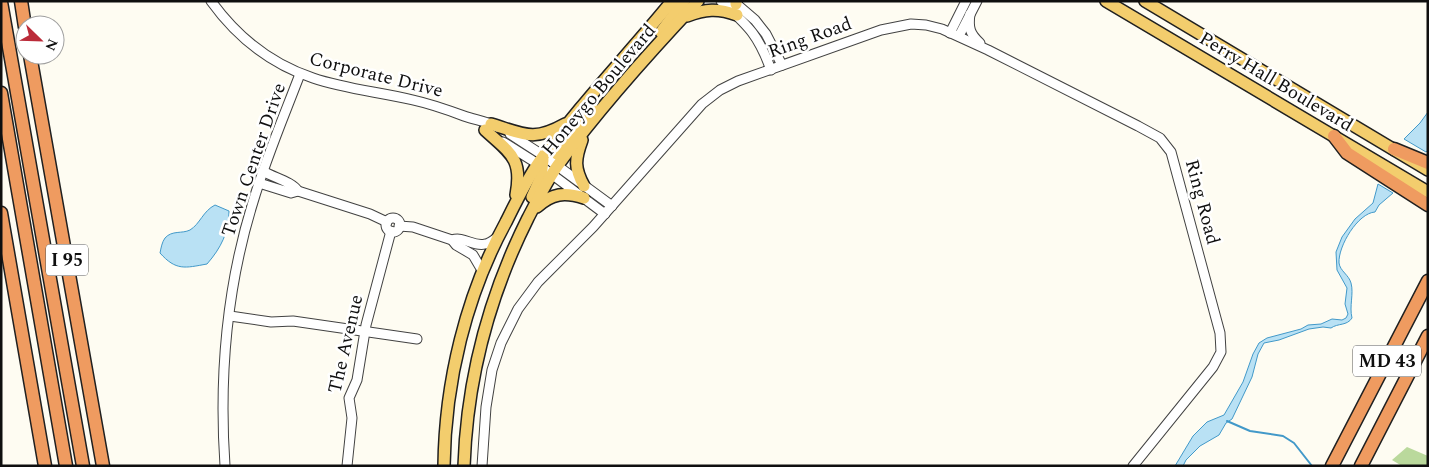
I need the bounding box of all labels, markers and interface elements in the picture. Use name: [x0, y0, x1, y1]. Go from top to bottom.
street label: Ring Road: [764, 9, 856, 67]
north arrow: [15, 15, 65, 65]
street label: Honeygo Boulevard: [535, 17, 663, 163]
street label: Perry Hall Boulevard: [1193, 24, 1359, 140]
text: N: [40, 36, 63, 54]
street label: Corporate Drive: [306, 44, 446, 106]
street label: Town Center Drive: [214, 79, 294, 241]
street label: Ring Road: [1177, 156, 1227, 248]
road number: I 95: [46, 244, 88, 276]
street label: The Avenue: [321, 292, 371, 396]
road number: MD 43: [1353, 346, 1421, 376]

